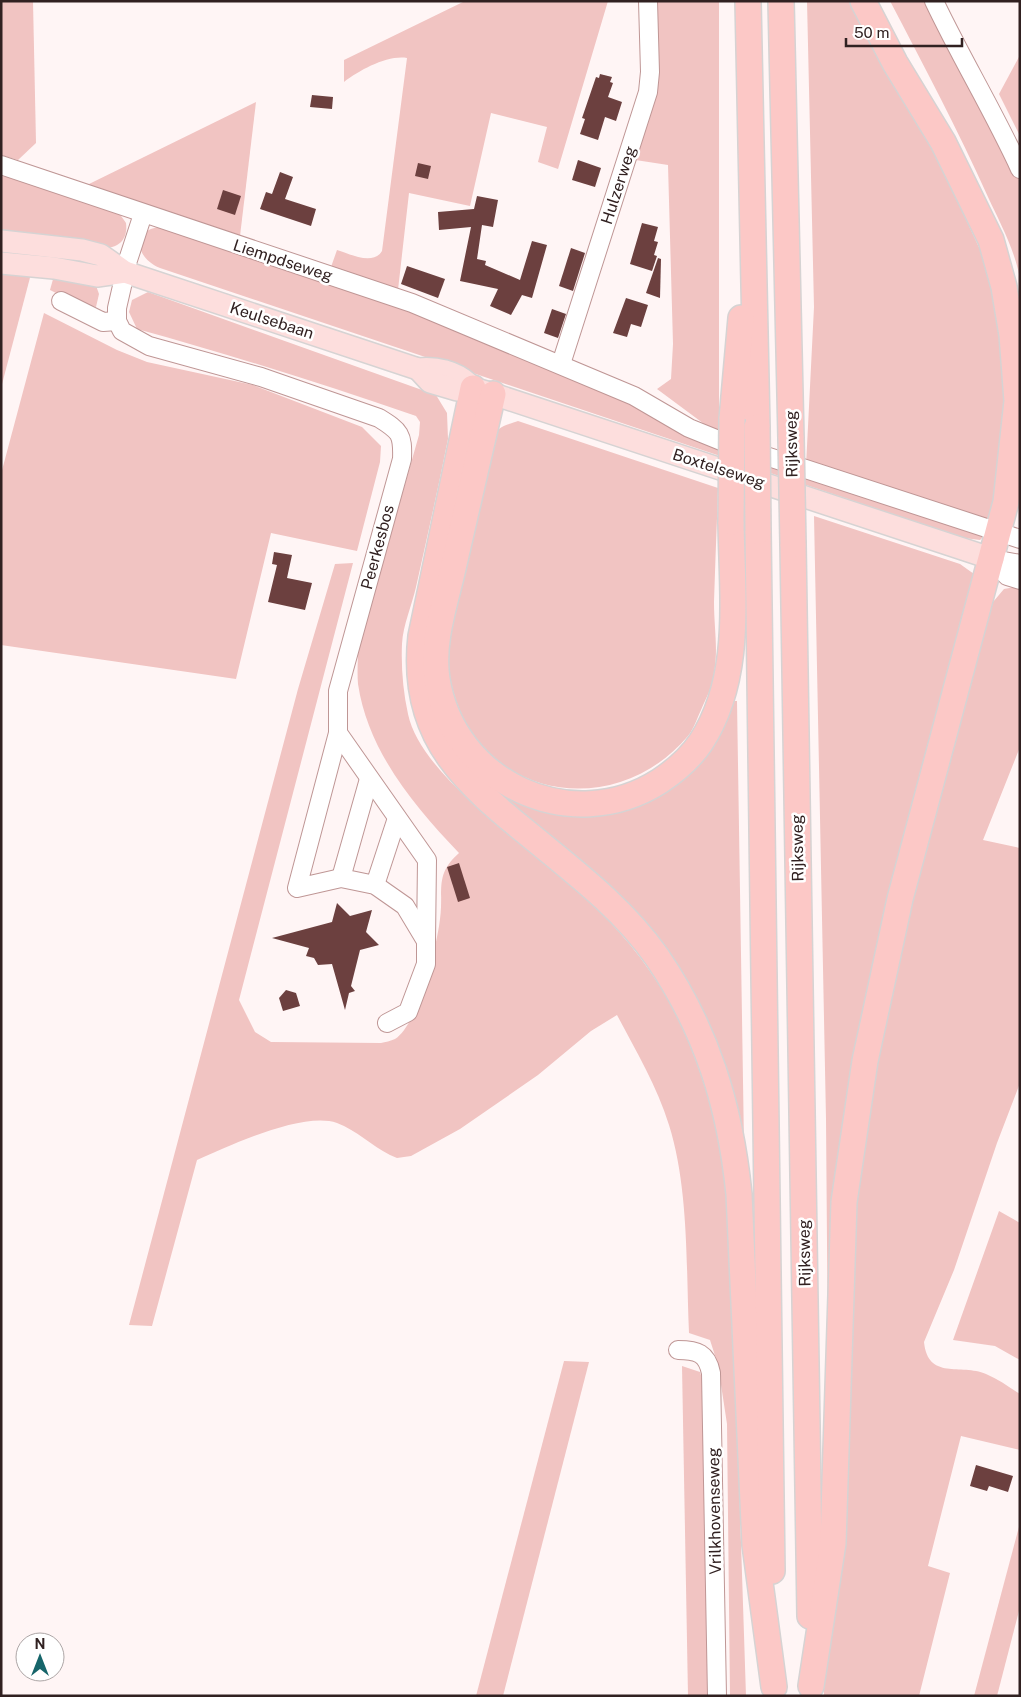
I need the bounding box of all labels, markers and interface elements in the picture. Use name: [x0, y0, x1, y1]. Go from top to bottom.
scale bar: [846, 15, 962, 47]
text: 50 m: [854, 24, 889, 41]
street label: Hulzerweg: [597, 144, 640, 227]
street label: Liempdseweg: [231, 235, 335, 286]
street label: Keulsebaan: [228, 298, 316, 343]
street label: Rijksweg: [781, 410, 802, 478]
street label: Boxtelseweg: [670, 445, 767, 492]
street label: Peerkesbos: [357, 503, 398, 592]
street label: Rijksweg: [787, 814, 808, 882]
street label: Rijksweg: [794, 1219, 815, 1287]
street label: Vrilkhovenseweg: [704, 1447, 725, 1575]
north arrow: [15, 1632, 65, 1682]
text: N: [35, 1636, 45, 1652]

